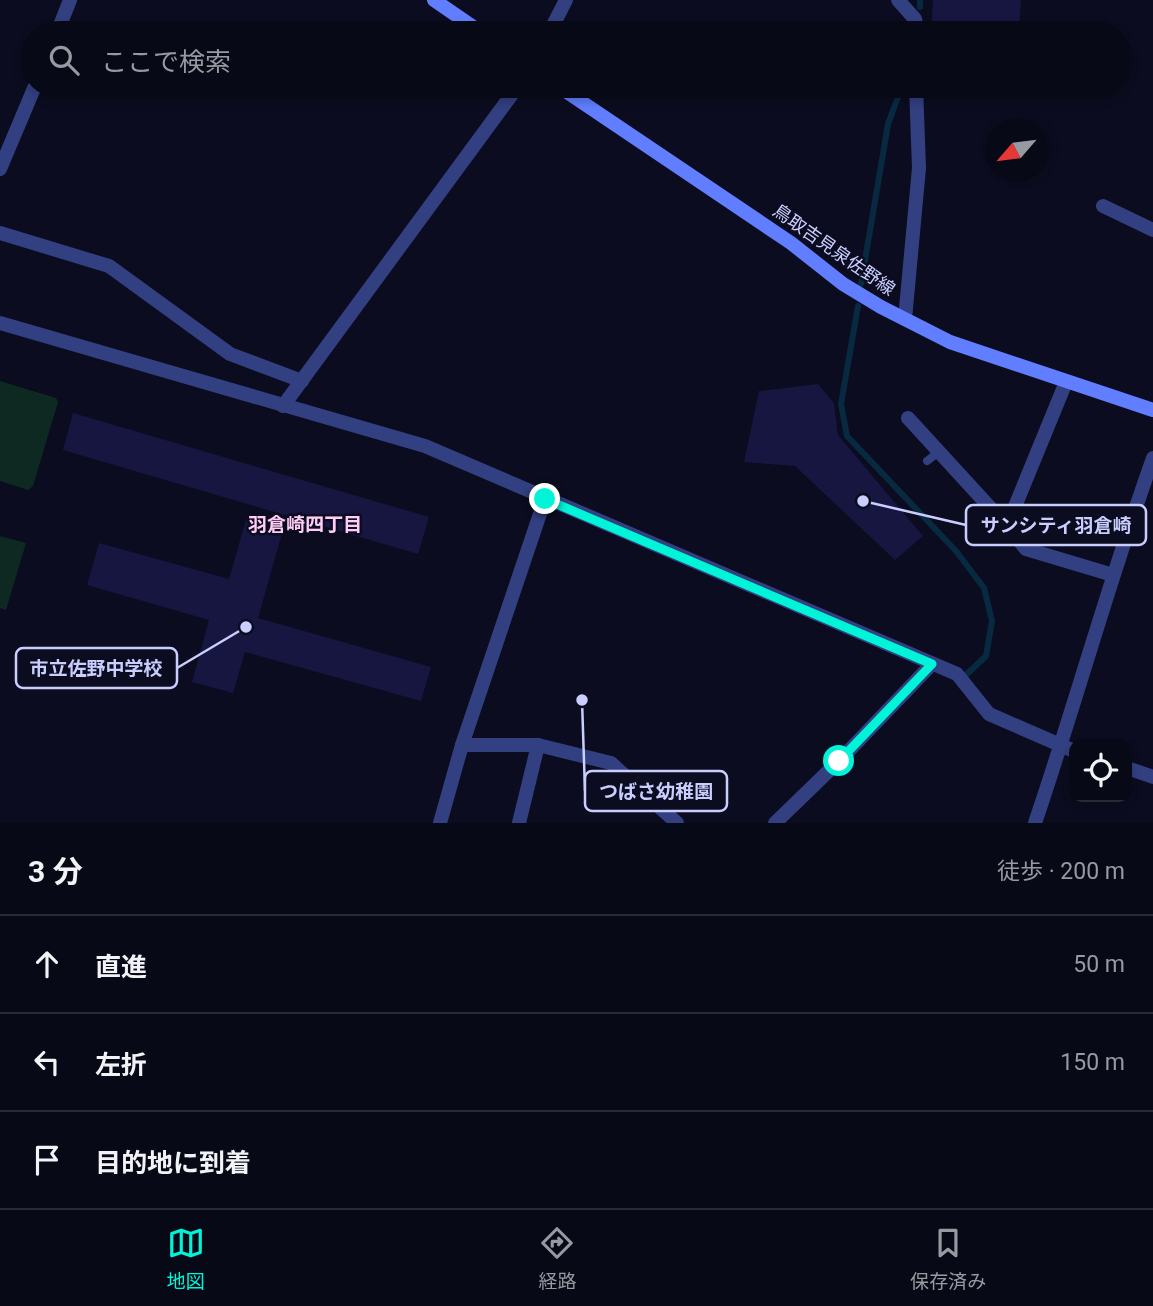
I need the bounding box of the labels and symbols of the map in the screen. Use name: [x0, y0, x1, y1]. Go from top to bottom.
north arrow: [985, 119, 1048, 182]
street label: 鳥取吉見泉佐野線: [769, 200, 899, 299]
route end: [529, 483, 560, 514]
callout: サンシティ羽倉崎: [966, 505, 1146, 545]
district label: 羽倉崎四丁目: [248, 513, 362, 536]
text: サンシティ羽倉崎: [981, 514, 1131, 537]
callout: 市立佐野中学校: [16, 648, 177, 688]
text: 市立佐野中学校: [29, 657, 163, 680]
route start: [823, 745, 854, 776]
callout: つばさ幼稚園: [585, 771, 727, 811]
text: つばさ幼稚園: [599, 780, 713, 803]

